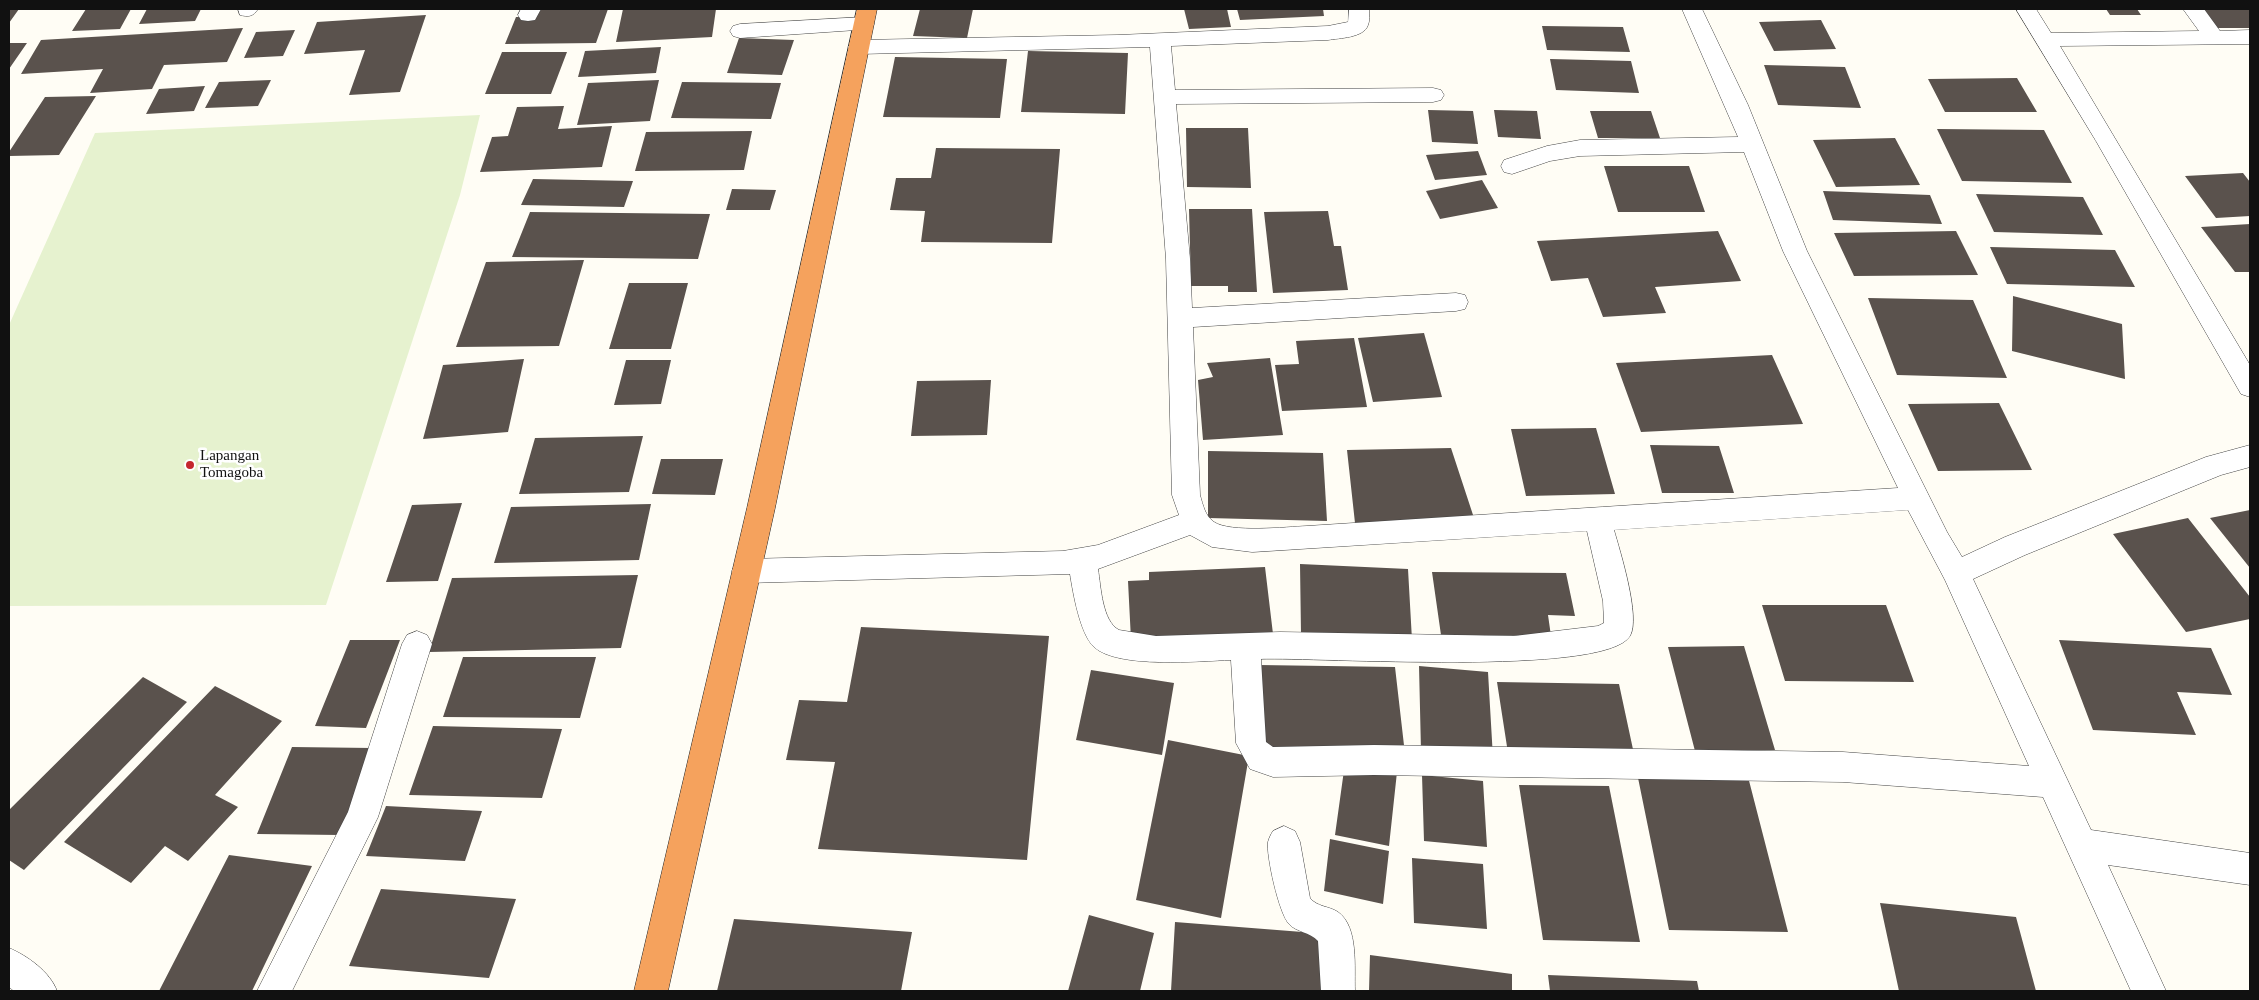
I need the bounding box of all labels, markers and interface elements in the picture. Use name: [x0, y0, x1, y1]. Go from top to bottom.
place label: Lapangan Tomagoba: [200, 447, 263, 482]
marker: Lapangan Tomagoba: [184, 459, 196, 471]

